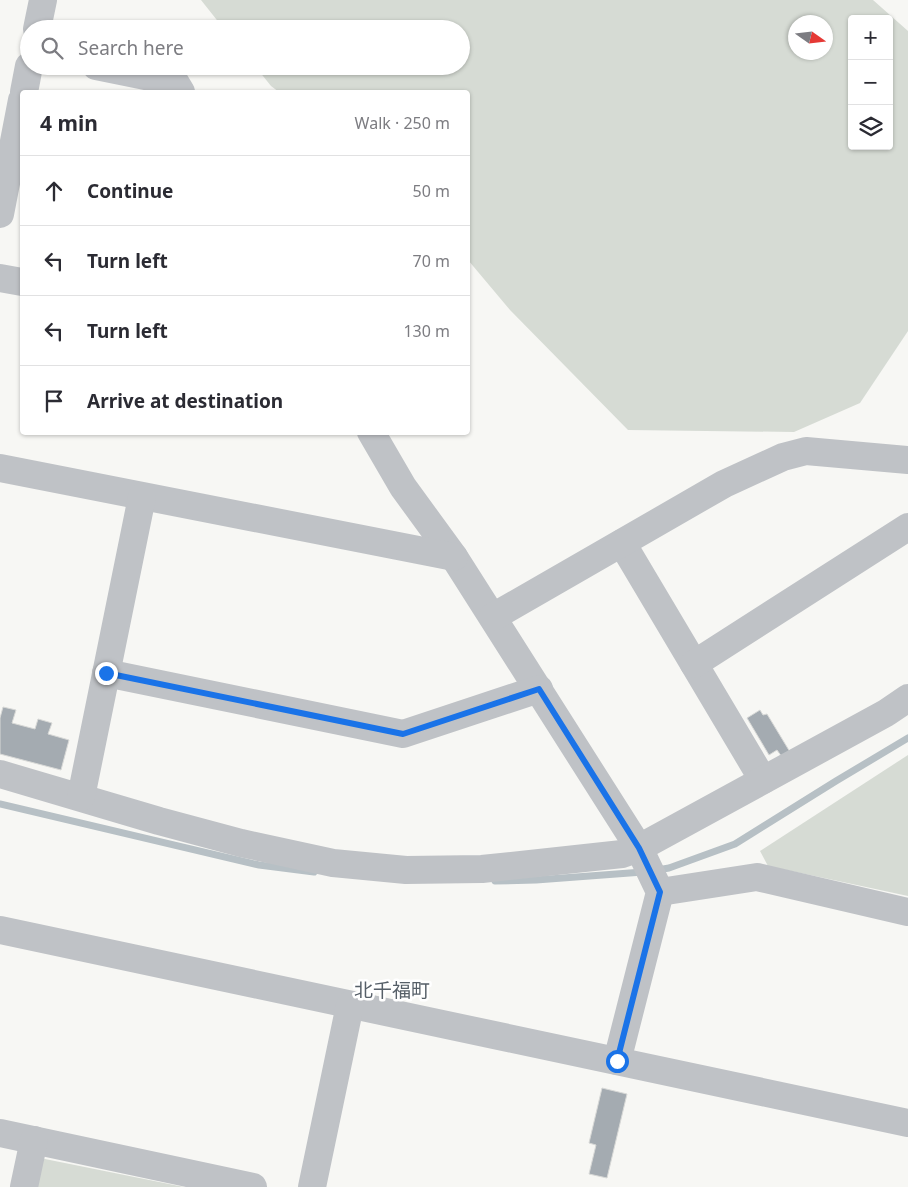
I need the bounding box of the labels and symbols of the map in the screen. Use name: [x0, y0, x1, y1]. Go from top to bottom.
north arrow: [788, 15, 833, 60]
route end: [95, 662, 118, 685]
district label: 北千福町: [354, 977, 430, 1003]
route start: [606, 1050, 629, 1073]

